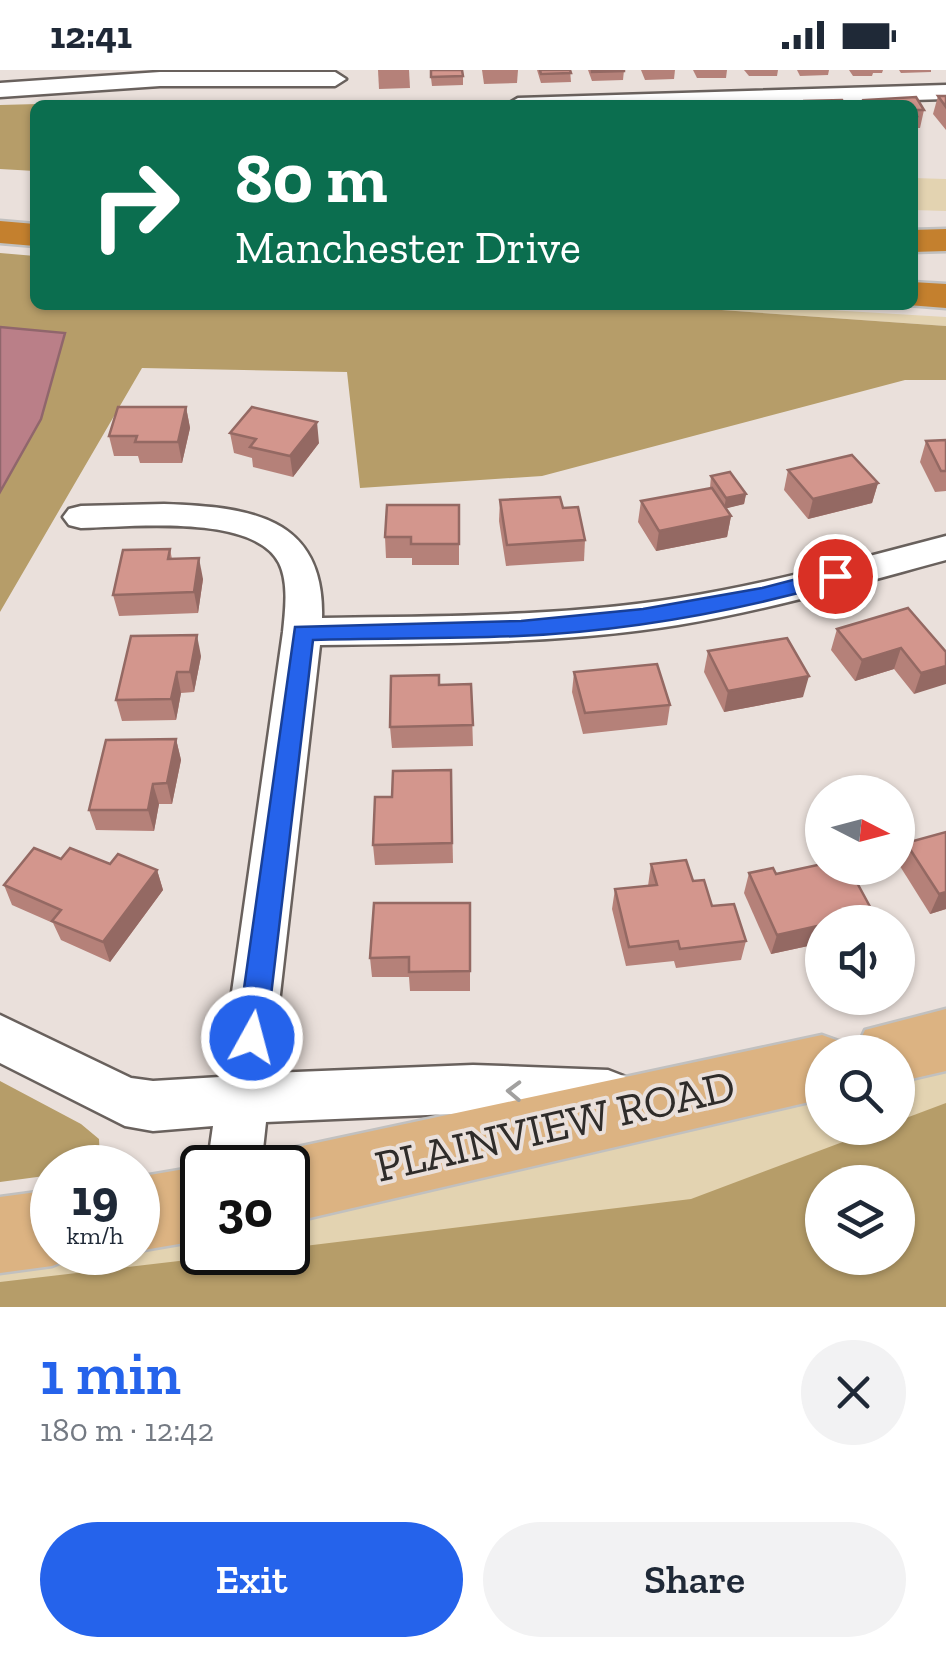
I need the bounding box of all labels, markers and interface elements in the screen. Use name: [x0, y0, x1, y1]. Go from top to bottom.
text: 12:41: [50, 12, 132, 58]
text: 80 m: [235, 136, 387, 220]
icon: right: [70, 140, 200, 270]
text: Manchester Drive: [235, 221, 581, 275]
pin: [793, 534, 878, 619]
icon: arrive: [808, 549, 863, 604]
north arrow: [805, 775, 915, 885]
map controls: [805, 775, 915, 1275]
button: sound: [805, 905, 915, 1015]
position arrow: [200, 986, 304, 1090]
button: search: [805, 1035, 915, 1145]
street label: PLAINVIEW ROAD: [370, 1058, 740, 1194]
one-way arrow: [506, 1080, 522, 1101]
speed limit sign: 30: [180, 1145, 310, 1275]
button: layers: [805, 1165, 915, 1275]
text: 19: [72, 1168, 118, 1228]
text: km/h: [66, 1220, 124, 1250]
text: 1 min: [40, 1337, 181, 1409]
button: close: [801, 1340, 906, 1445]
text: 180 m · 12:42: [40, 1411, 214, 1449]
button: Exit: [40, 1522, 463, 1637]
button: Share: [483, 1522, 906, 1637]

